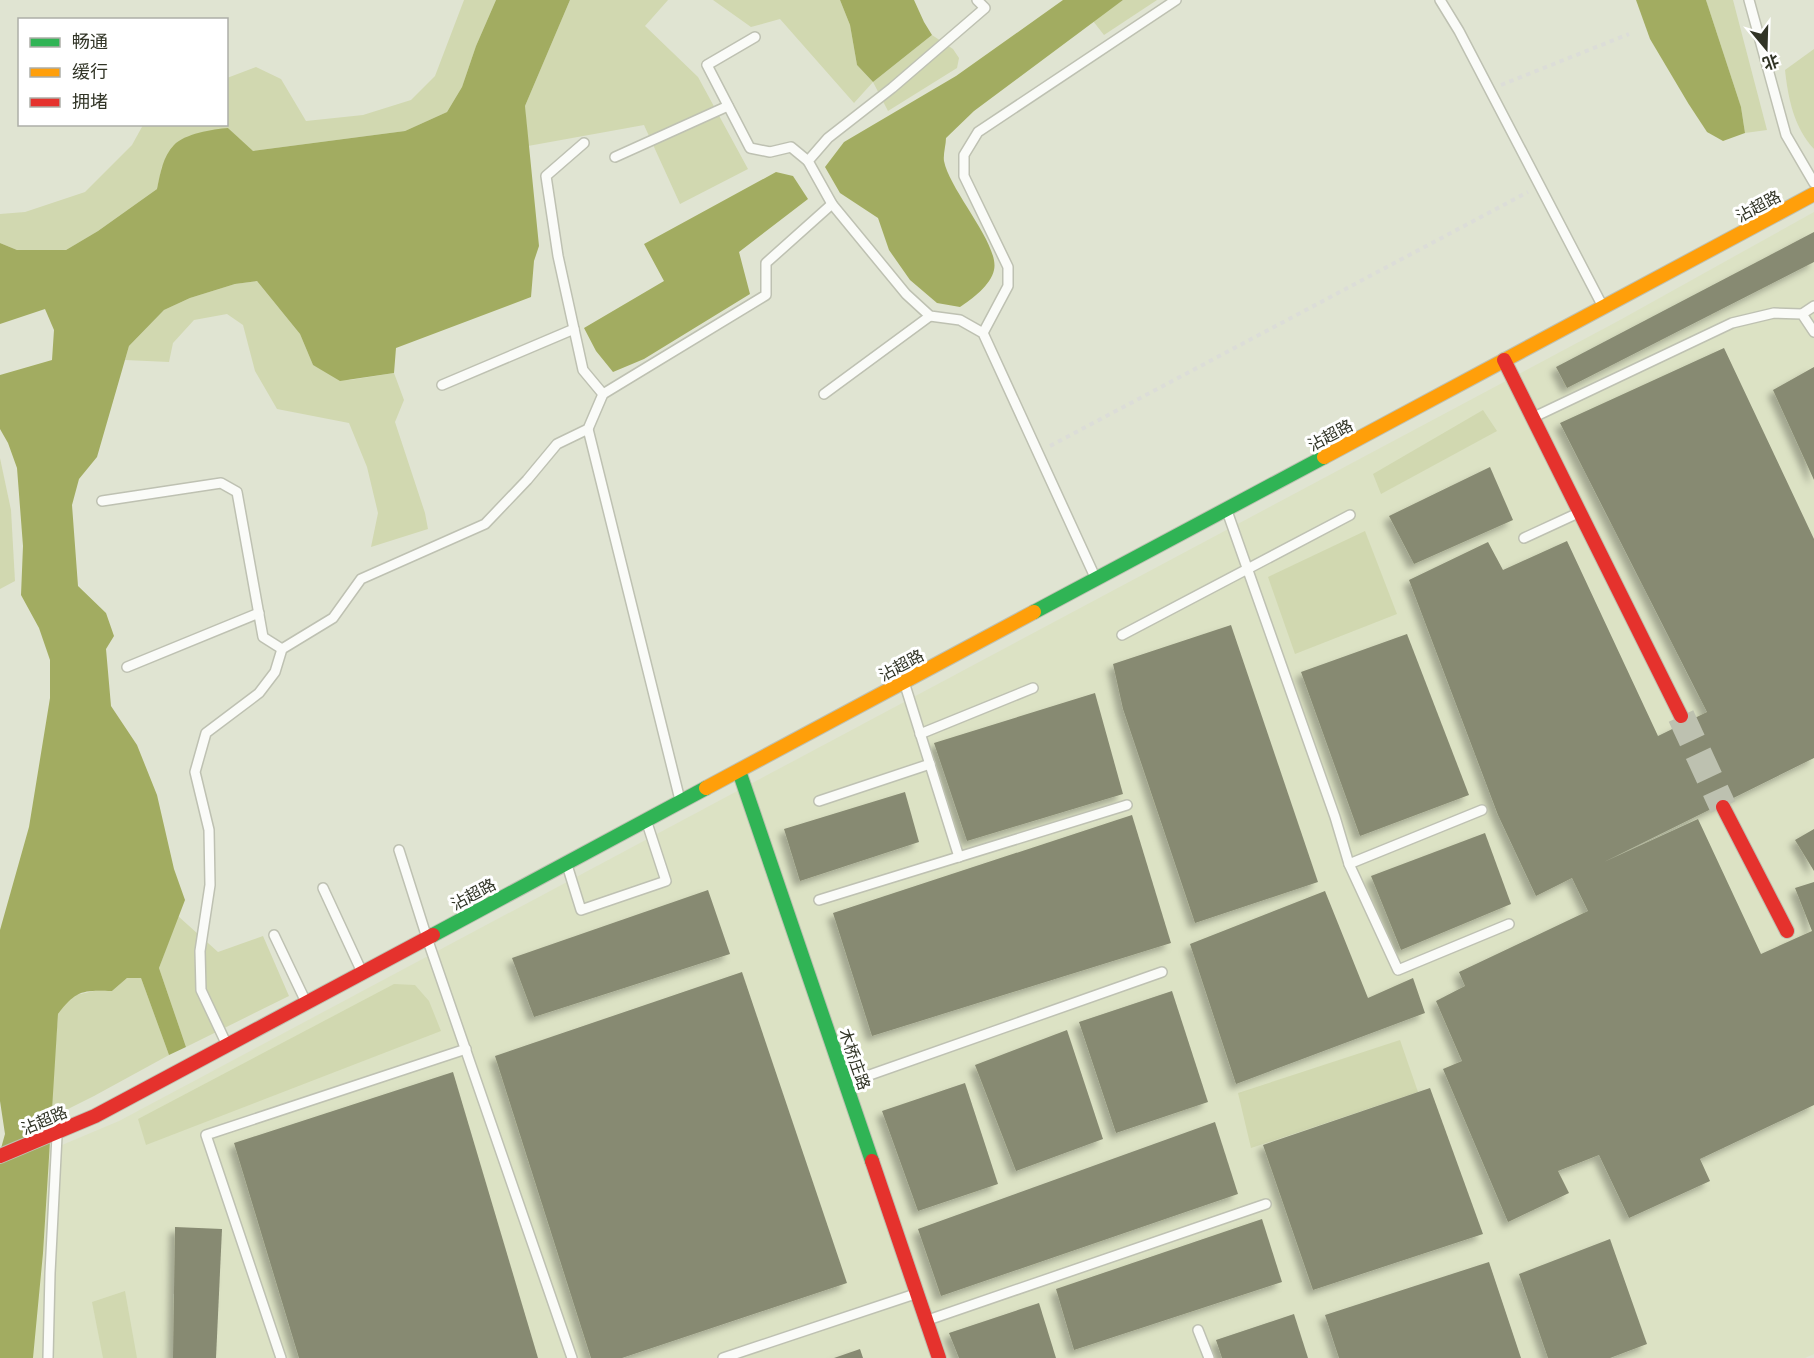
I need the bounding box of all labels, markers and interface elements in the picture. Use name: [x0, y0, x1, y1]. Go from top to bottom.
legend: [18, 18, 228, 126]
north arrow: [1736, 18, 1796, 78]
text: 畅通: [72, 31, 108, 52]
text: 北: [1760, 50, 1782, 74]
text: 缓行: [72, 61, 108, 82]
text: 拥堵: [72, 91, 108, 112]
street label: 沾超路: [1732, 186, 1784, 226]
street label: 沾超路: [1304, 415, 1356, 455]
street label: 沾超路: [875, 645, 927, 685]
street label: 沾超路: [447, 874, 499, 914]
street label: 木桥庄路: [835, 1025, 875, 1093]
street label: 沾超路: [18, 1101, 70, 1139]

